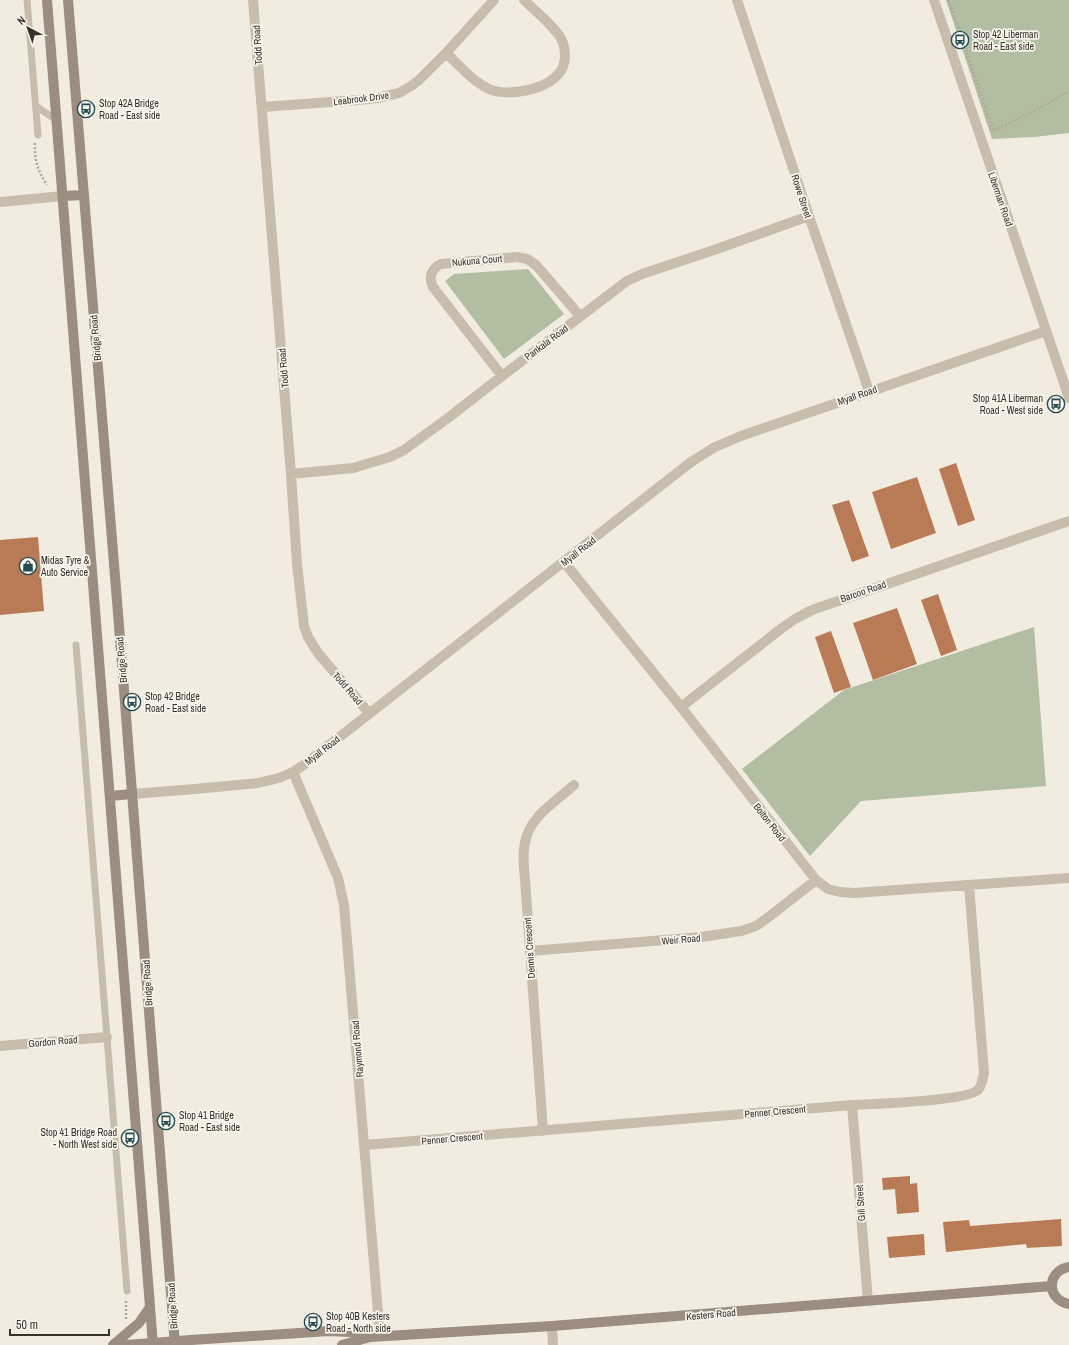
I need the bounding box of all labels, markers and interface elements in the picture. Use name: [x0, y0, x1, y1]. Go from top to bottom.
north arrow: [8, 8, 48, 48]
text: N: [14, 13, 28, 28]
street label: Todd Road: [250, 25, 265, 65]
place label: Stop 42 Liberman Road - East side: [973, 28, 1038, 53]
bus stop icon: Stop 42 Liberman Road - East side: [950, 30, 970, 50]
street label: Leabrook Drive: [332, 89, 390, 108]
place label: Stop 42A Bridge Road - East side: [99, 97, 161, 122]
bus stop icon: Stop 42A Bridge Road - East side: [76, 99, 96, 119]
street label: Liberman Road: [985, 170, 1016, 228]
street label: Rowe Street: [788, 173, 815, 220]
street label: Nukuna Court: [451, 252, 504, 269]
street label: Bridge Road: [87, 314, 104, 361]
street label: Pankala Road: [522, 322, 571, 363]
street label: Todd Road: [275, 348, 292, 388]
street label: Myall Road: [836, 383, 879, 408]
place label: Stop 41A Liberman Road - West side: [973, 392, 1043, 417]
bus stop icon: Stop 41A Liberman Road - West side: [1046, 394, 1066, 414]
street label: Myall Road: [558, 534, 598, 569]
place label: Midas Tyre & Auto Service: [40, 554, 90, 579]
shop icon: Midas Tyre & Auto Service: [18, 556, 38, 576]
street label: Barcoo Road: [838, 578, 888, 605]
street label: Bridge Road: [113, 636, 130, 683]
street label: Todd Road: [330, 669, 366, 708]
place label: Stop 42 Bridge Road - East side: [145, 690, 207, 715]
bus stop icon: Stop 42 Bridge Road - East side: [122, 692, 142, 712]
street label: Myall Road: [302, 733, 342, 768]
street label: Bolton Road: [751, 801, 789, 844]
street label: Dennis Crescent: [521, 916, 538, 979]
street label: Weir Road: [661, 931, 701, 948]
street label: Bridge Road: [139, 960, 156, 1006]
street label: Raymond Road: [349, 1020, 366, 1078]
street label: Gordon Road: [28, 1033, 78, 1050]
street label: Penner Crescent: [744, 1102, 807, 1121]
place label: Stop 41 Bridge Road - East side: [179, 1109, 241, 1134]
bus stop icon: Stop 41 Bridge Road - East side: [156, 1111, 176, 1131]
place label: Stop 41 Bridge Road - North West side: [40, 1126, 117, 1151]
bus stop icon: Stop 41 Bridge Road - North West side: [120, 1128, 140, 1148]
street label: Penner Crescent: [421, 1129, 484, 1148]
street label: Gill Street: [853, 1184, 868, 1222]
street label: Bridge Road: [164, 1283, 181, 1329]
street label: Kesters Road: [686, 1306, 736, 1323]
place label: Stop 40B Kesters Road - North side: [326, 1310, 391, 1335]
scale bar: [10, 1311, 109, 1337]
bus stop icon: Stop 40B Kesters Road - North side: [303, 1312, 323, 1332]
text: 50 m: [16, 1317, 38, 1333]

